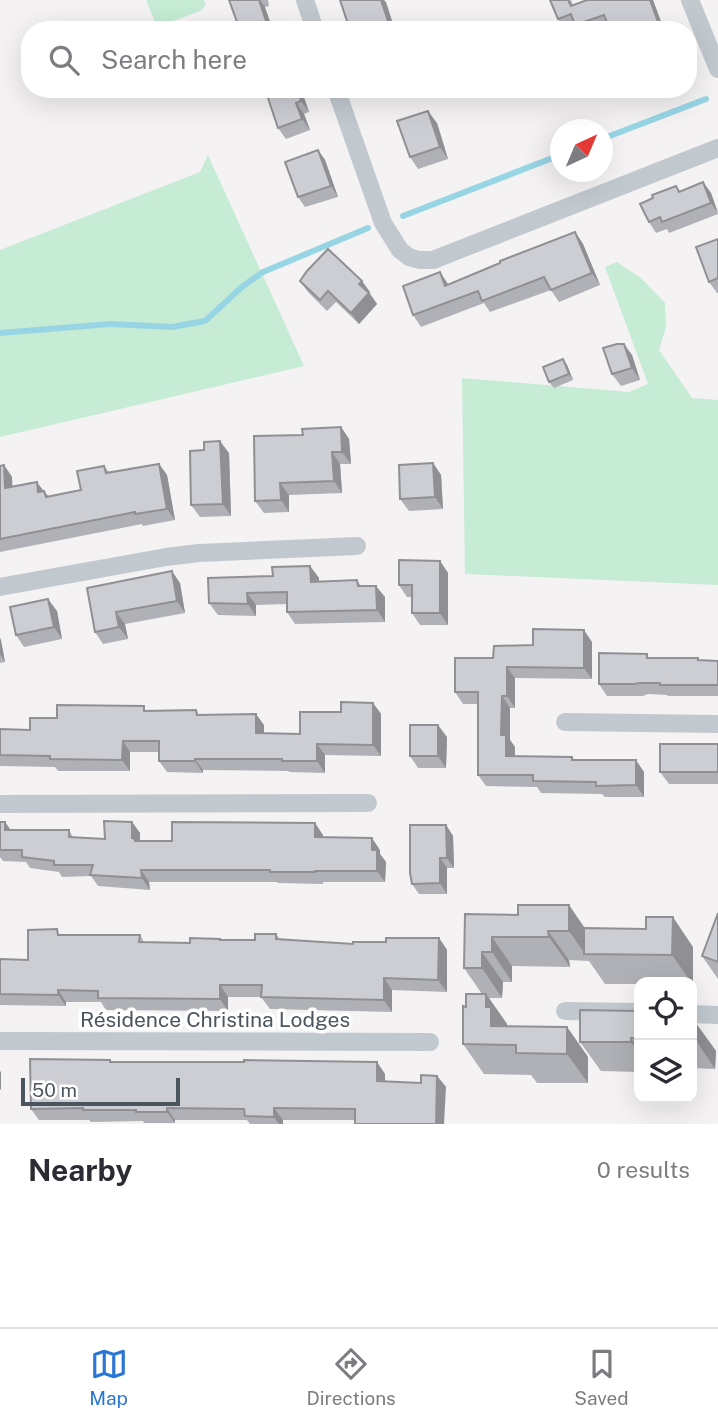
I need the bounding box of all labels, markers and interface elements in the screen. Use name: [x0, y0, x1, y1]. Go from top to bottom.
search box: [21, 21, 697, 98]
icon: search: [45, 41, 83, 79]
text: Search here: [101, 44, 247, 75]
north arrow: [550, 119, 613, 182]
map controls: [634, 977, 697, 1103]
button: locate: [634, 977, 697, 1040]
street label: Résidence Christina Lodges: [80, 1007, 350, 1032]
button: layers: [634, 1040, 697, 1103]
scale bar: [21, 1075, 180, 1107]
text: 50 m: [32, 1079, 77, 1101]
text: Nearby: [28, 1152, 132, 1188]
text: 0 results: [597, 1156, 690, 1183]
tab: Map: [89, 1345, 128, 1409]
tab: Directions: [306, 1345, 396, 1409]
tab: Saved: [574, 1345, 629, 1409]

